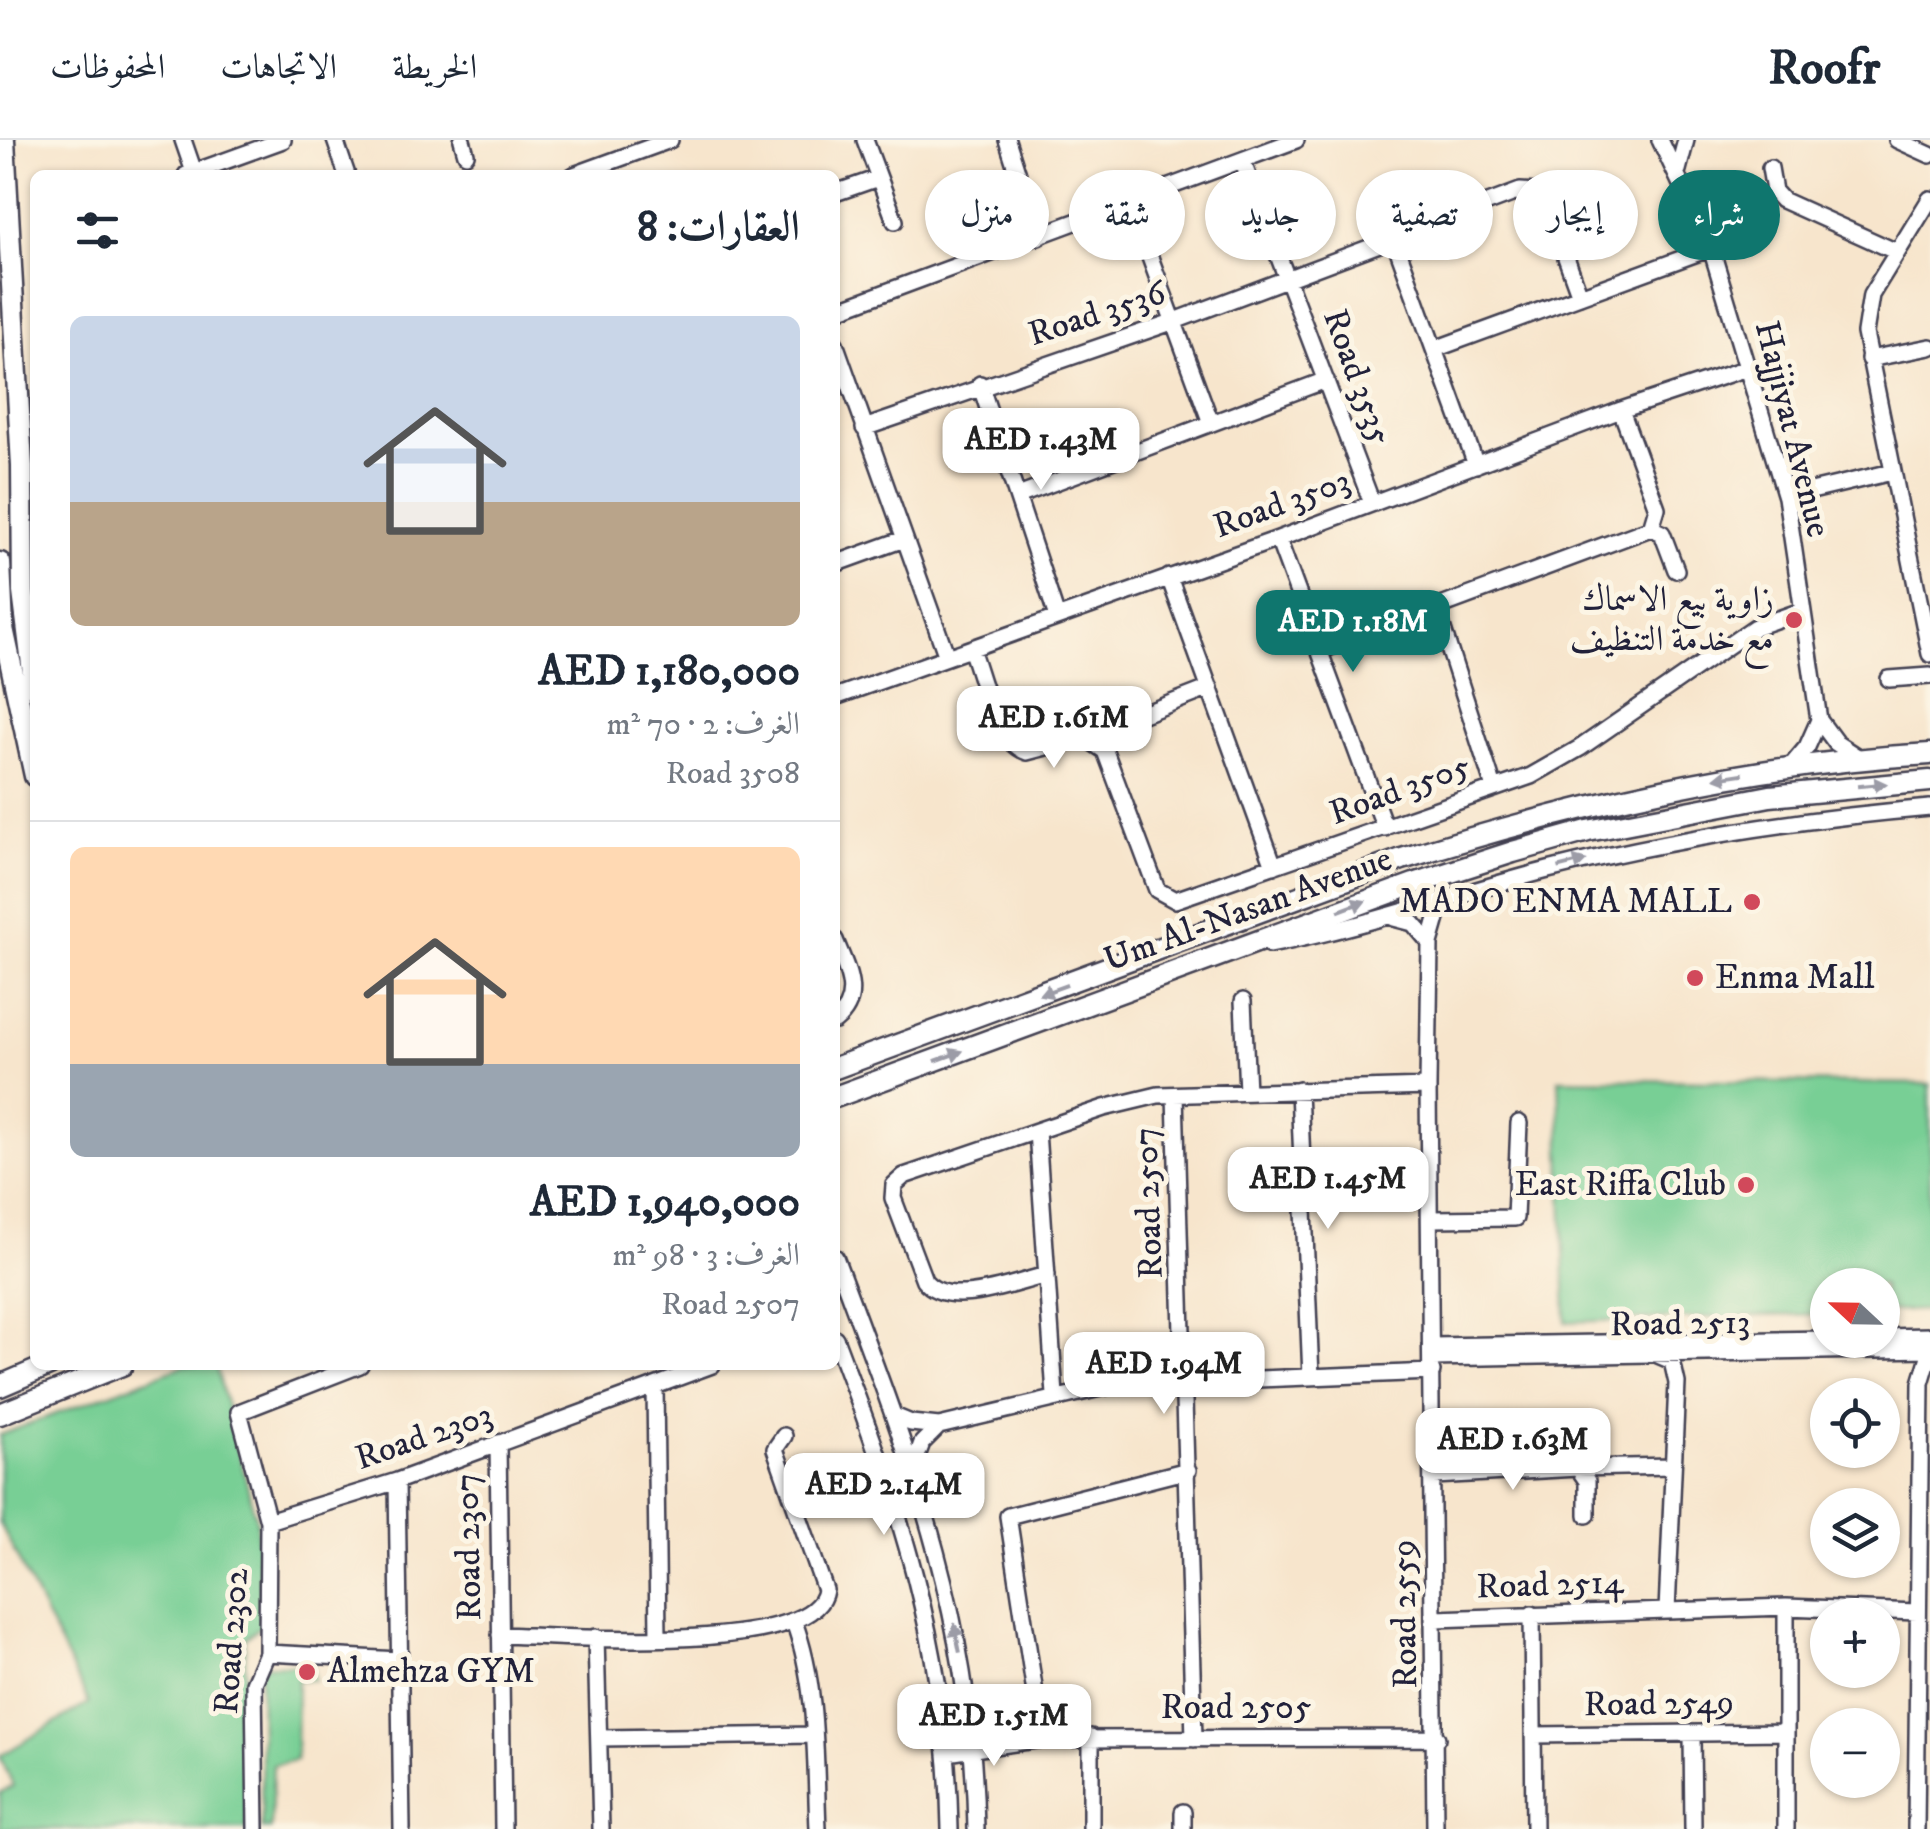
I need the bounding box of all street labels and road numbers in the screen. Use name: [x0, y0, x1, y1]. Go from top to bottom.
street label: Road 3536: [1023, 271, 1173, 357]
street label: Road 3535: [1312, 303, 1402, 451]
street label: Hajjiyat Avenue: [1744, 316, 1840, 542]
street label: Road 3503: [1208, 459, 1356, 549]
street label: Road 3505: [1324, 744, 1476, 836]
street label: Um Al-Nasan Avenue: [1098, 837, 1398, 983]
street label: Road 2507: [1124, 1126, 1174, 1280]
street label: Road 2513: [1609, 1301, 1751, 1347]
street label: Road 2303: [350, 1393, 498, 1481]
street label: Road 2307: [446, 1473, 492, 1621]
street label: Road 2559: [1382, 1539, 1428, 1689]
street label: Road 2514: [1476, 1560, 1625, 1610]
street label: Road 2302: [205, 1567, 259, 1715]
street label: Road 2549: [1584, 1681, 1734, 1727]
street label: Road 2505: [1161, 1686, 1311, 1730]

